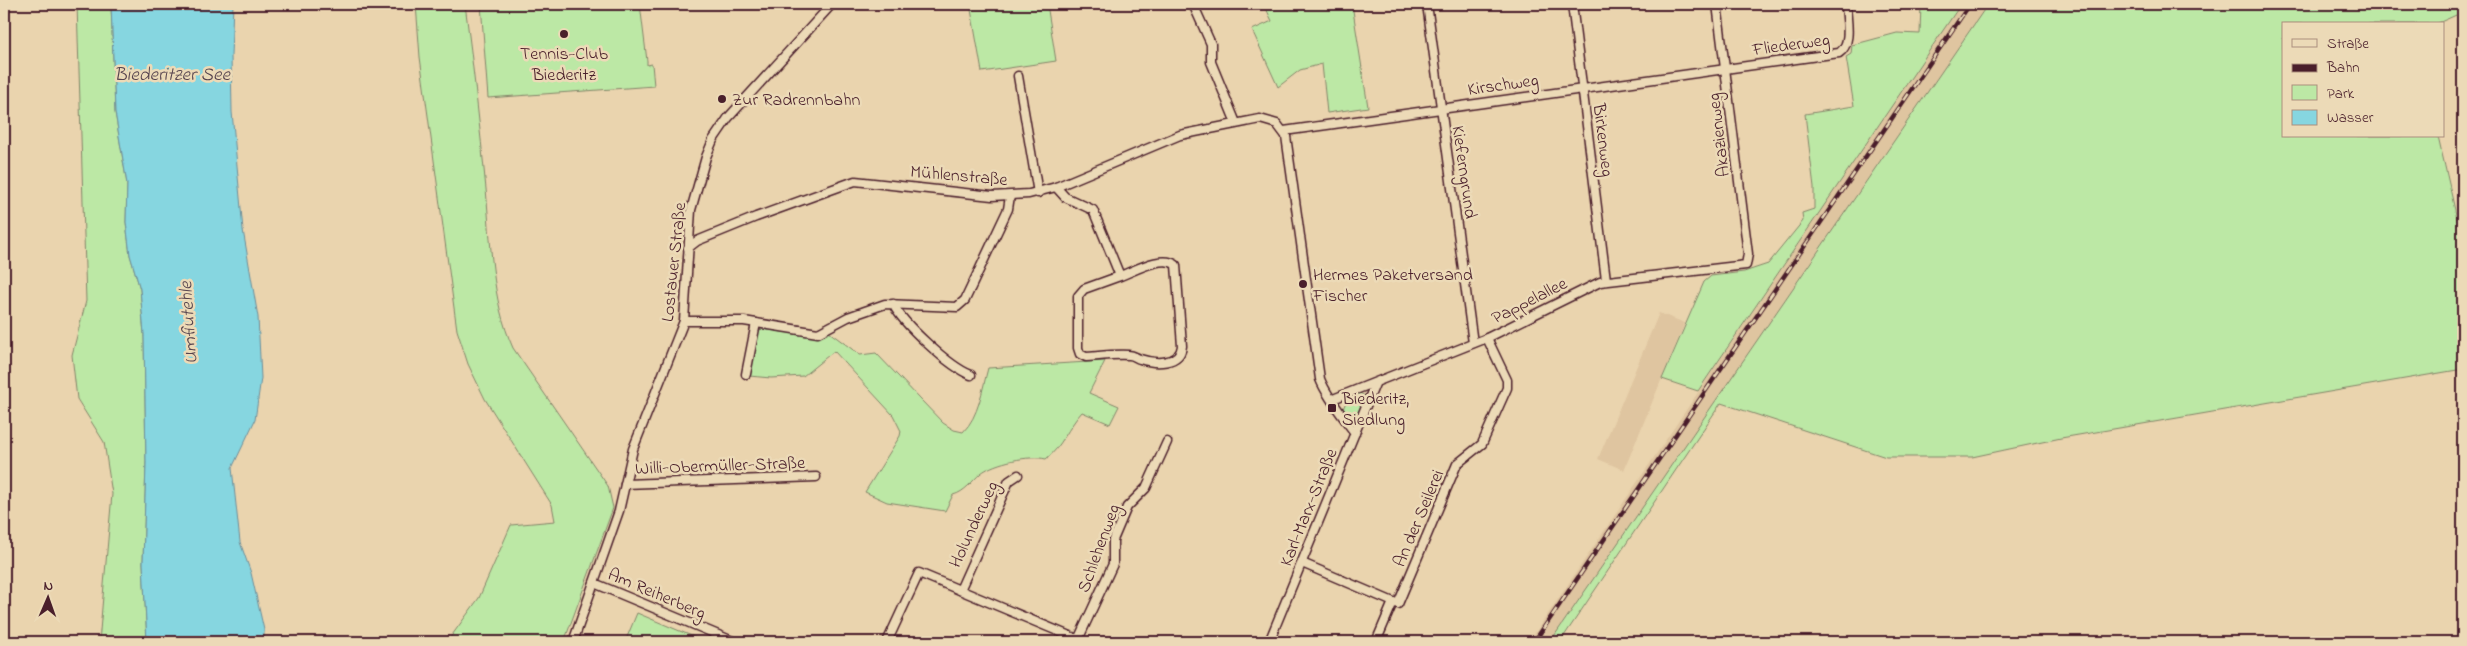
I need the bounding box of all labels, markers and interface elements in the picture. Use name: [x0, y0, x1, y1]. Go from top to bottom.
legend: [2282, 22, 2444, 138]
marker: Tennis-Club Biederitz: [558, 28, 570, 40]
street label: Fliederweg: [1750, 28, 1832, 65]
text: Straße: [2327, 33, 2369, 55]
place label: Tennis-Club Biederitz: [520, 42, 608, 89]
text: Bahn: [2326, 57, 2360, 79]
water label: Biederitzer See: [114, 62, 231, 89]
street label: Kirschweg: [1466, 68, 1540, 105]
text: Park: [2327, 83, 2355, 105]
place label: Zur Radrennbahn: [732, 88, 861, 114]
street label: Akazienweg: [1702, 91, 1739, 178]
marker: Zur Radrennbahn: [716, 93, 728, 105]
street label: Birkenweg: [1584, 101, 1619, 179]
text: Wasser: [2327, 107, 2374, 129]
street label: Kieferngrund: [1443, 124, 1482, 221]
street label: Mühlenstraße: [909, 160, 1010, 194]
street label: Lostauer Straße: [656, 200, 694, 323]
place label: Hermes Paketversand Fischer: [1312, 263, 1473, 310]
street label: Pappelallee: [1488, 271, 1573, 332]
marker: Hermes Paketversand Fischer: [1297, 278, 1309, 290]
water label: Umflutehle: [173, 279, 206, 365]
place label: Biederitz, Siedlung: [1341, 387, 1409, 435]
marker: Biederitz, Siedlung: [1326, 402, 1338, 414]
street label: Karl-Marx-Straße: [1274, 444, 1346, 571]
street label: Willi-Obermüller-Straße: [635, 451, 806, 483]
street label: An der Seilerei: [1388, 466, 1452, 572]
street label: Holunderweg: [943, 477, 1007, 573]
street label: Schlehenweg: [1072, 501, 1129, 597]
street label: Am Reiherberg: [603, 563, 709, 628]
north arrow: [22, 574, 72, 624]
text: N: [43, 576, 53, 597]

